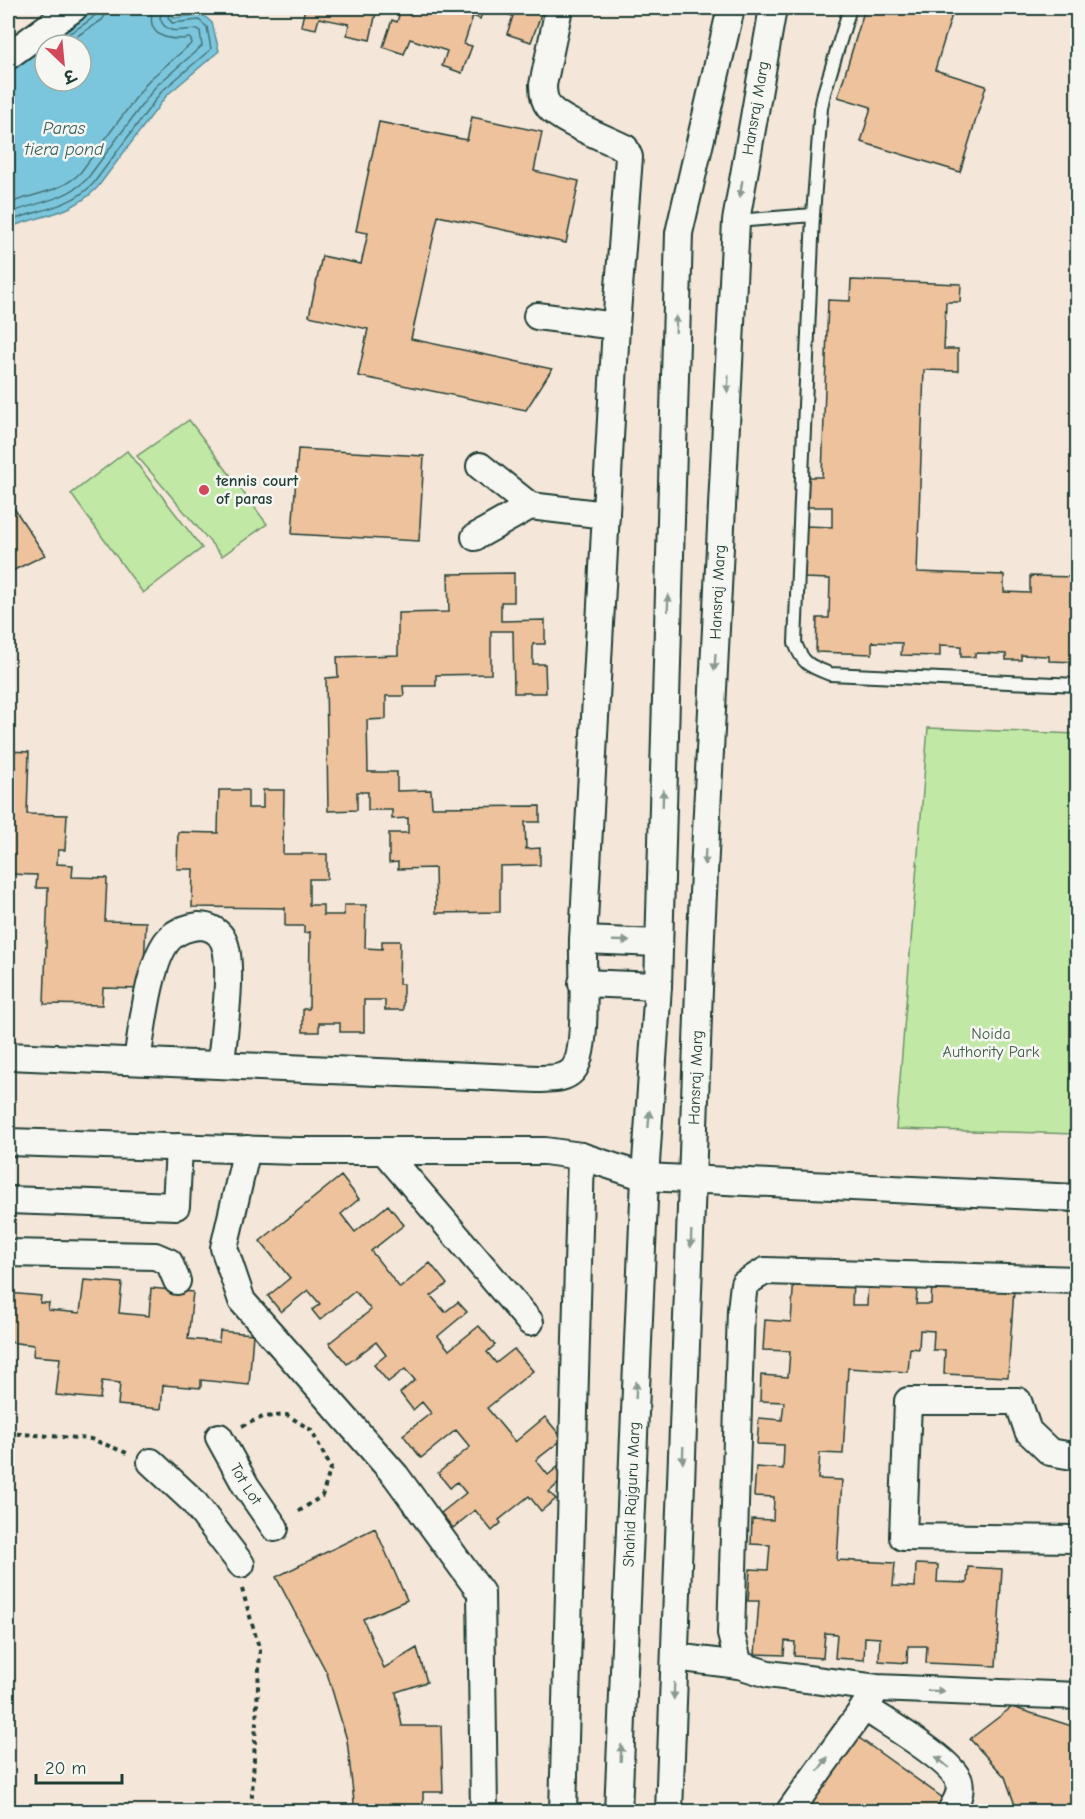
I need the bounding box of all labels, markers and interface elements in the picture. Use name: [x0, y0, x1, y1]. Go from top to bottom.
north arrow: [33, 33, 93, 93]
street label: Hansraj Marg: [739, 60, 773, 156]
text: उ: [59, 64, 80, 87]
water label: Paras tiera pond: [24, 118, 104, 160]
one-way arrow: [736, 180, 745, 199]
one-way arrow: [672, 315, 681, 334]
one-way arrow: [724, 374, 733, 393]
place label: tennis court of paras: [215, 472, 299, 508]
marker: tennis court of paras: [197, 483, 211, 497]
street label: Hansraj Marg: [706, 544, 729, 640]
one-way arrow: [664, 594, 673, 613]
one-way arrow: [710, 653, 719, 672]
one-way arrow: [658, 789, 668, 808]
one-way arrow: [701, 848, 710, 867]
one-way arrow: [611, 937, 630, 946]
park label: Noida Authority Park: [943, 1025, 1040, 1061]
street label: Hansraj Marg: [685, 1030, 706, 1125]
one-way arrow: [644, 1109, 653, 1128]
one-way arrow: [687, 1229, 696, 1248]
one-way arrow: [631, 1381, 640, 1400]
street label: Shahid Rajguru Marg: [619, 1421, 644, 1567]
one-way arrow: [678, 1445, 687, 1464]
street label: Tot Lot: [226, 1460, 266, 1509]
one-way arrow: [669, 1682, 678, 1701]
one-way arrow: [926, 1686, 945, 1695]
one-way arrow: [616, 1744, 625, 1763]
scale bar: [36, 1747, 122, 1785]
one-way arrow: [934, 1755, 950, 1768]
one-way arrow: [817, 1757, 829, 1773]
text: 20 m: [45, 1758, 86, 1779]

